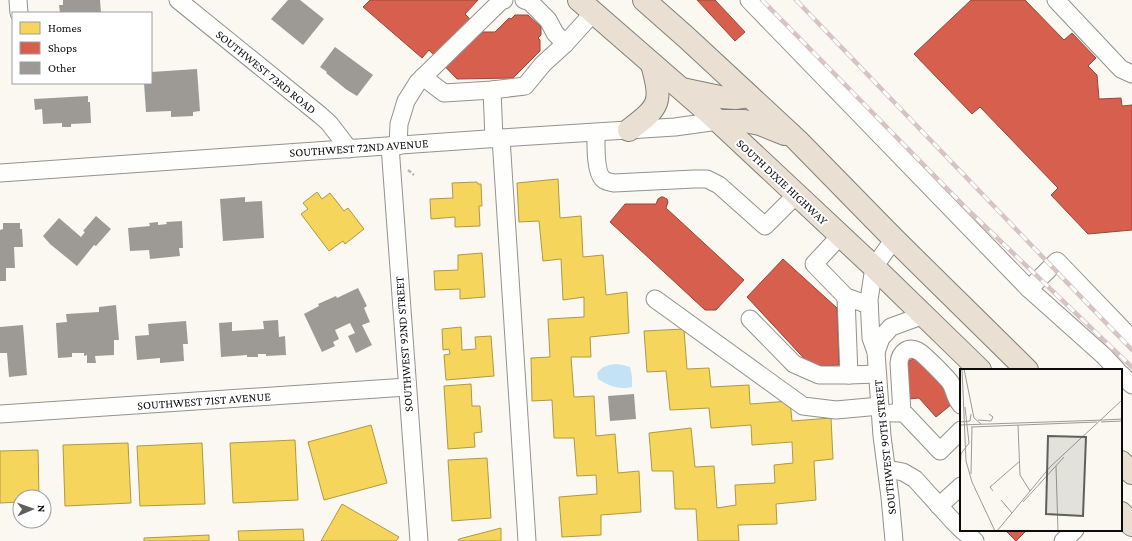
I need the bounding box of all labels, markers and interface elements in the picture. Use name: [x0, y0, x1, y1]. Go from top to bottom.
legend: [12, 12, 152, 84]
text: Homes: [48, 21, 82, 35]
street label: SOUTHWEST 73RD ROAD: [213, 27, 319, 117]
text: Shops: [48, 41, 77, 55]
text: Other: [48, 61, 77, 75]
street label: SOUTHWEST 72ND AVENUE: [289, 136, 429, 160]
street label: SOUTH DIXIE HIGHWAY: [734, 136, 831, 228]
street label: SOUTHWEST 92ND STREET: [392, 275, 416, 412]
inset map: [960, 369, 1122, 531]
street label: SOUTHWEST 90TH STREET: [871, 378, 899, 515]
street label: SOUTHWEST 71ST AVENUE: [137, 389, 272, 413]
north arrow: [12, 489, 52, 529]
text: N: [36, 505, 48, 513]

